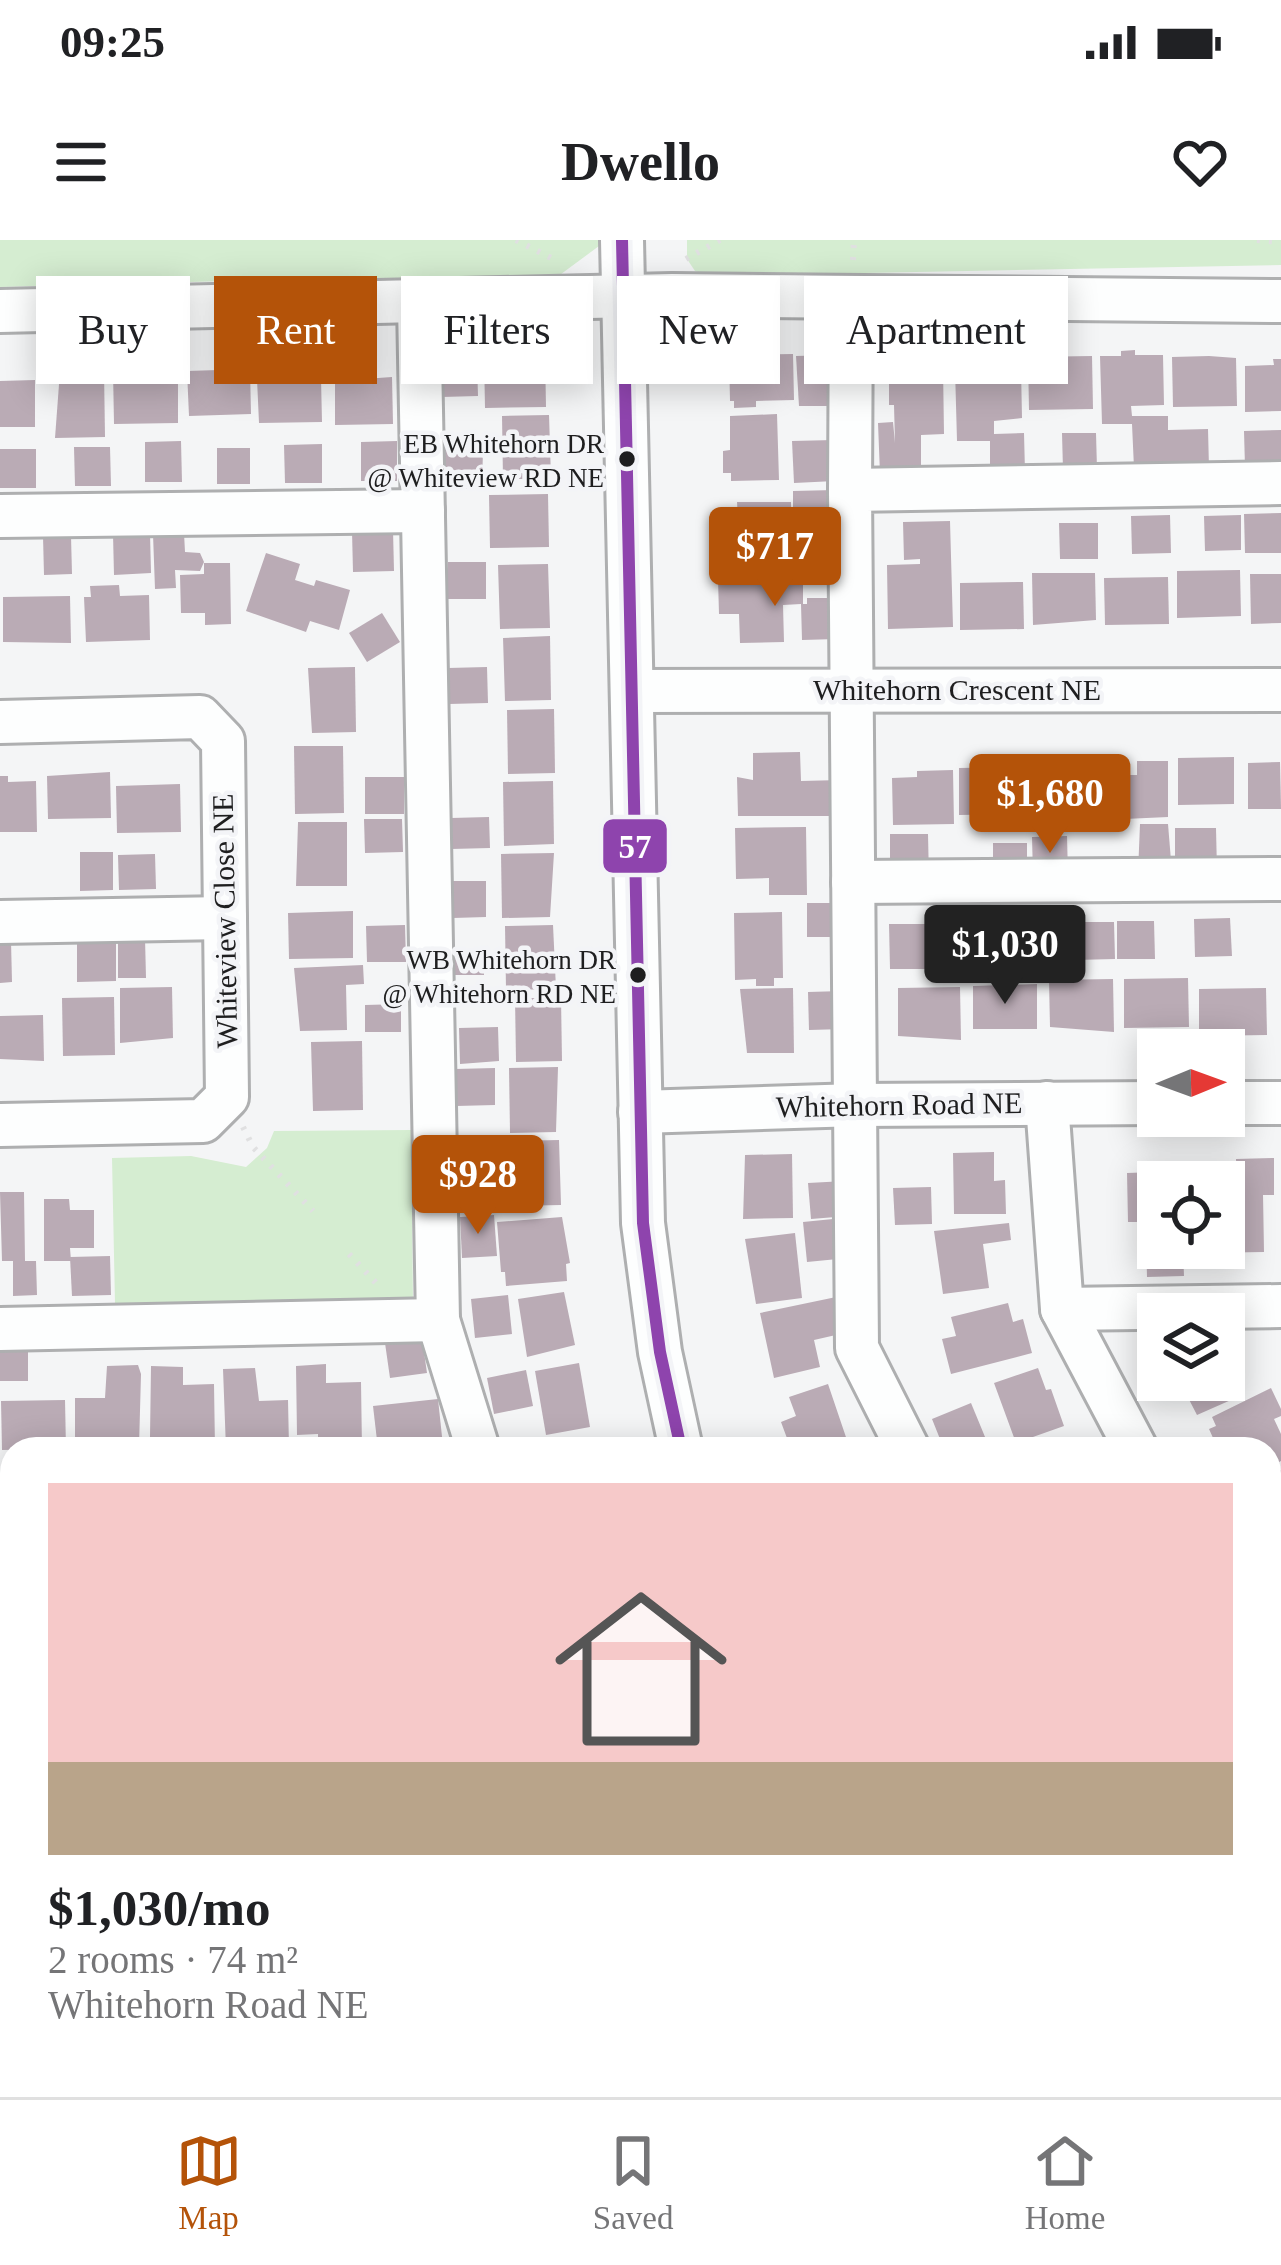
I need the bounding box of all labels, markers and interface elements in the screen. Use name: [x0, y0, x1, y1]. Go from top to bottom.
text: 09:25: [60, 17, 165, 67]
icon: menu: [48, 129, 114, 195]
icon: heart: [1167, 129, 1233, 195]
text: Dwello: [561, 132, 720, 192]
chip: Buy: [36, 276, 190, 384]
chip: Rent: [214, 276, 377, 384]
chip: Filters: [401, 276, 593, 384]
chip: New: [617, 276, 780, 384]
chip: Apartment: [804, 276, 1068, 384]
place label: EB Whitehorn DR @ Whiteview RD NE: [367, 429, 604, 493]
marker: EB Whitehorn DR @ Whiteview RD NE: [616, 448, 638, 470]
pin: $717: [704, 507, 846, 609]
text: $717: [736, 524, 814, 567]
street label: Whitehorn Crescent NE: [813, 673, 1101, 706]
pin: $1,680: [952, 754, 1148, 856]
text: $1,680: [996, 771, 1104, 814]
street label: Whiteview Close NE: [206, 793, 243, 1049]
line badge: 57: [601, 817, 669, 875]
text: 57: [619, 829, 652, 865]
pin: $1,030: [907, 905, 1103, 1007]
text: $1,030: [951, 922, 1059, 965]
place label: WB Whitehorn DR @ Whitehorn RD NE: [382, 945, 616, 1009]
marker: WB Whitehorn DR @ Whitehorn RD NE: [627, 964, 649, 986]
north arrow: [1137, 1029, 1245, 1137]
map controls: [1137, 1029, 1245, 1401]
street label: Whitehorn Road NE: [775, 1086, 1023, 1123]
pin: $928: [407, 1135, 549, 1237]
text: $928: [439, 1152, 517, 1195]
button: locate: [1137, 1161, 1245, 1269]
button: layers: [1137, 1293, 1245, 1401]
icon: home: [533, 1561, 749, 1777]
text: $1,030/mo: [48, 1880, 270, 1936]
text: 2 rooms · 74 m²: [48, 1938, 298, 1981]
text: Whitehorn Road NE: [48, 1983, 369, 2026]
tab: Map: [176, 2128, 242, 2237]
tab: Saved: [593, 2128, 673, 2237]
tab: Home: [1025, 2128, 1105, 2237]

